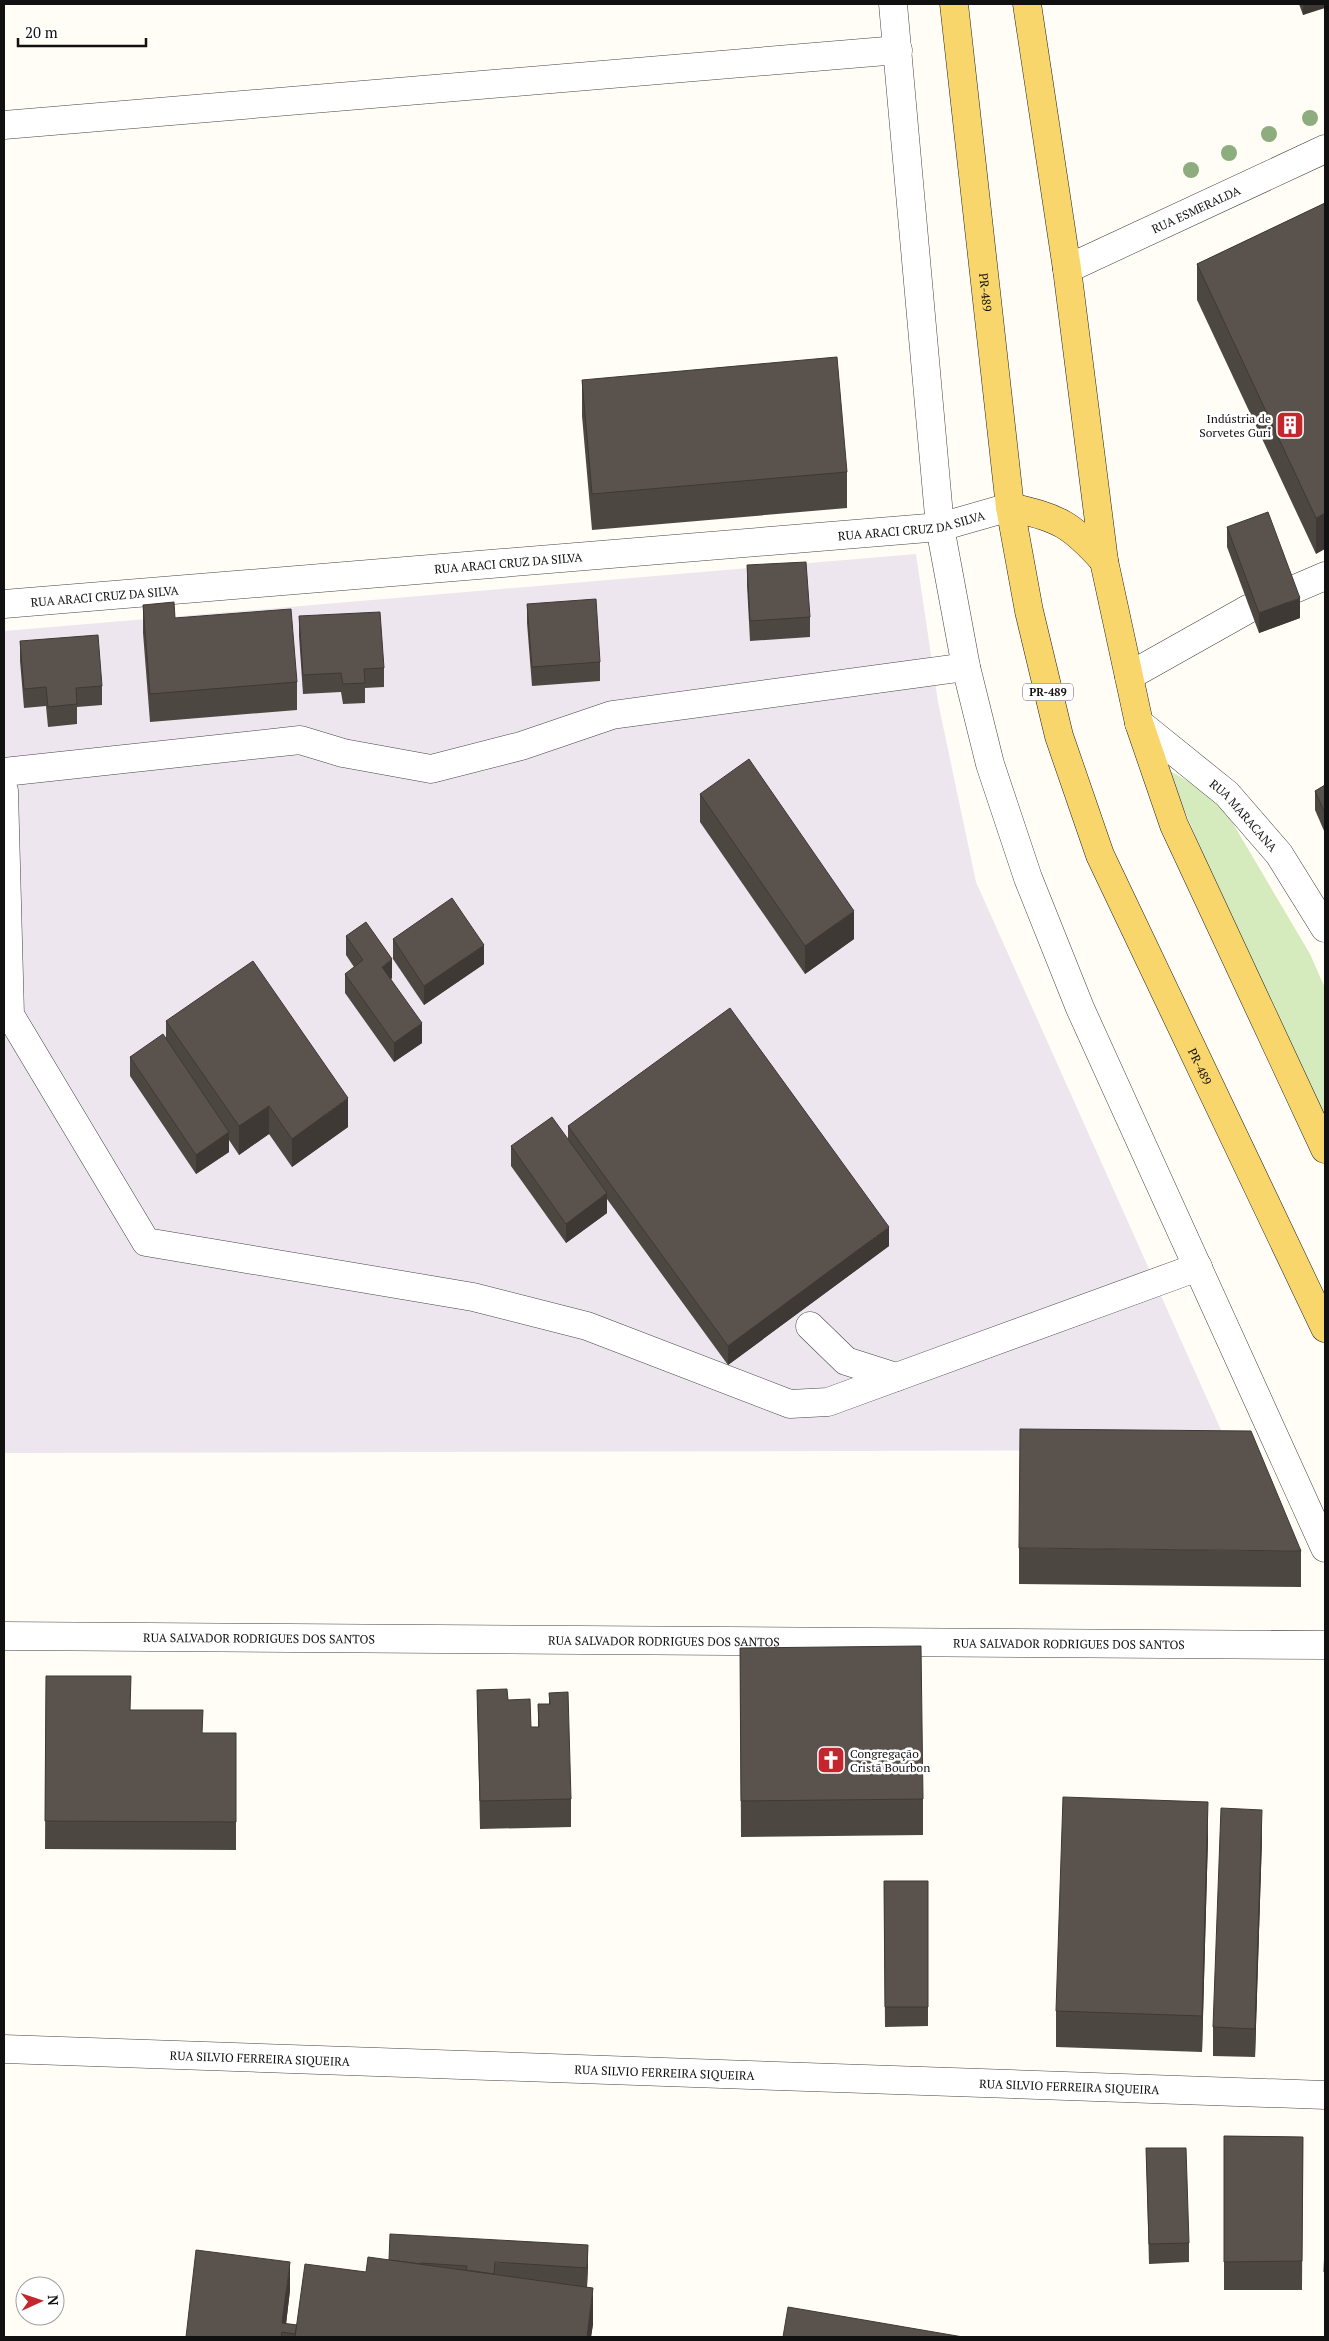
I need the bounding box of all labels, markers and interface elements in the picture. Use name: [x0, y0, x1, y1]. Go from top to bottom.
scale bar: [18, 15, 145, 47]
text: 20 m: [25, 22, 58, 42]
street label: RUA ESMERALDA: [1149, 182, 1243, 236]
street label: PR-489: [976, 272, 996, 312]
building icon: Indústria de Sorvetes Guri: [1275, 410, 1305, 440]
place label: Indústria de Sorvetes Guri: [1199, 411, 1271, 440]
street label: RUA ARACI CRUZ DA SILVA: [837, 507, 987, 543]
street label: RUA ARACI CRUZ DA SILVA: [434, 549, 584, 576]
street label: RUA ARACI CRUZ DA SILVA: [30, 582, 180, 609]
road number: PR-489: [1023, 684, 1073, 700]
street label: RUA MARACANA: [1207, 776, 1281, 855]
street label: PR-489: [1185, 1045, 1216, 1087]
street label: RUA SALVADOR RODRIGUES DOS SANTOS: [143, 1629, 375, 1646]
street label: RUA SALVADOR RODRIGUES DOS SANTOS: [548, 1632, 780, 1649]
street label: RUA SALVADOR RODRIGUES DOS SANTOS: [953, 1635, 1185, 1652]
church icon: Congregação Cristã Bourbon: [816, 1745, 846, 1775]
place label: Congregação Cristã Bourbon: [850, 1746, 930, 1775]
street label: RUA SILVIO FERREIRA SIQUEIRA: [169, 2047, 351, 2069]
street label: RUA SILVIO FERREIRA SIQUEIRA: [574, 2061, 756, 2083]
street label: RUA SILVIO FERREIRA SIQUEIRA: [979, 2075, 1161, 2097]
north arrow: [15, 2276, 65, 2326]
text: N: [44, 2294, 63, 2306]

